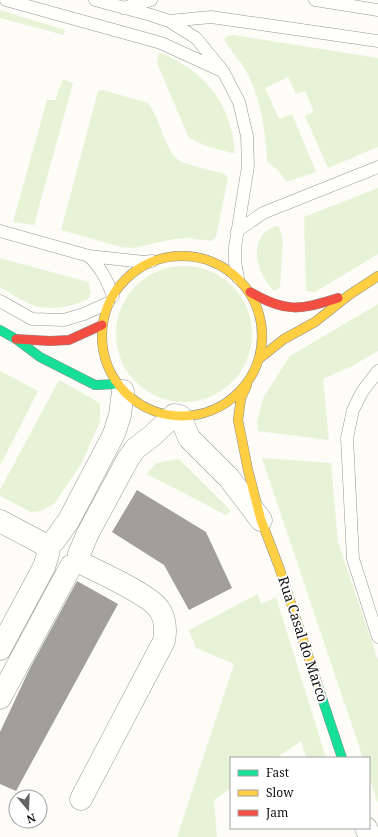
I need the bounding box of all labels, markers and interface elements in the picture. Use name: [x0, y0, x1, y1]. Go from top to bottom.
street label: Rua Casal do Marco: [274, 574, 333, 704]
legend: [230, 757, 370, 829]
text: Fast: [266, 764, 289, 781]
text: Slow: [266, 784, 294, 801]
north arrow: [8, 789, 48, 829]
text: Jam: [265, 804, 288, 821]
text: N: [25, 810, 38, 828]

